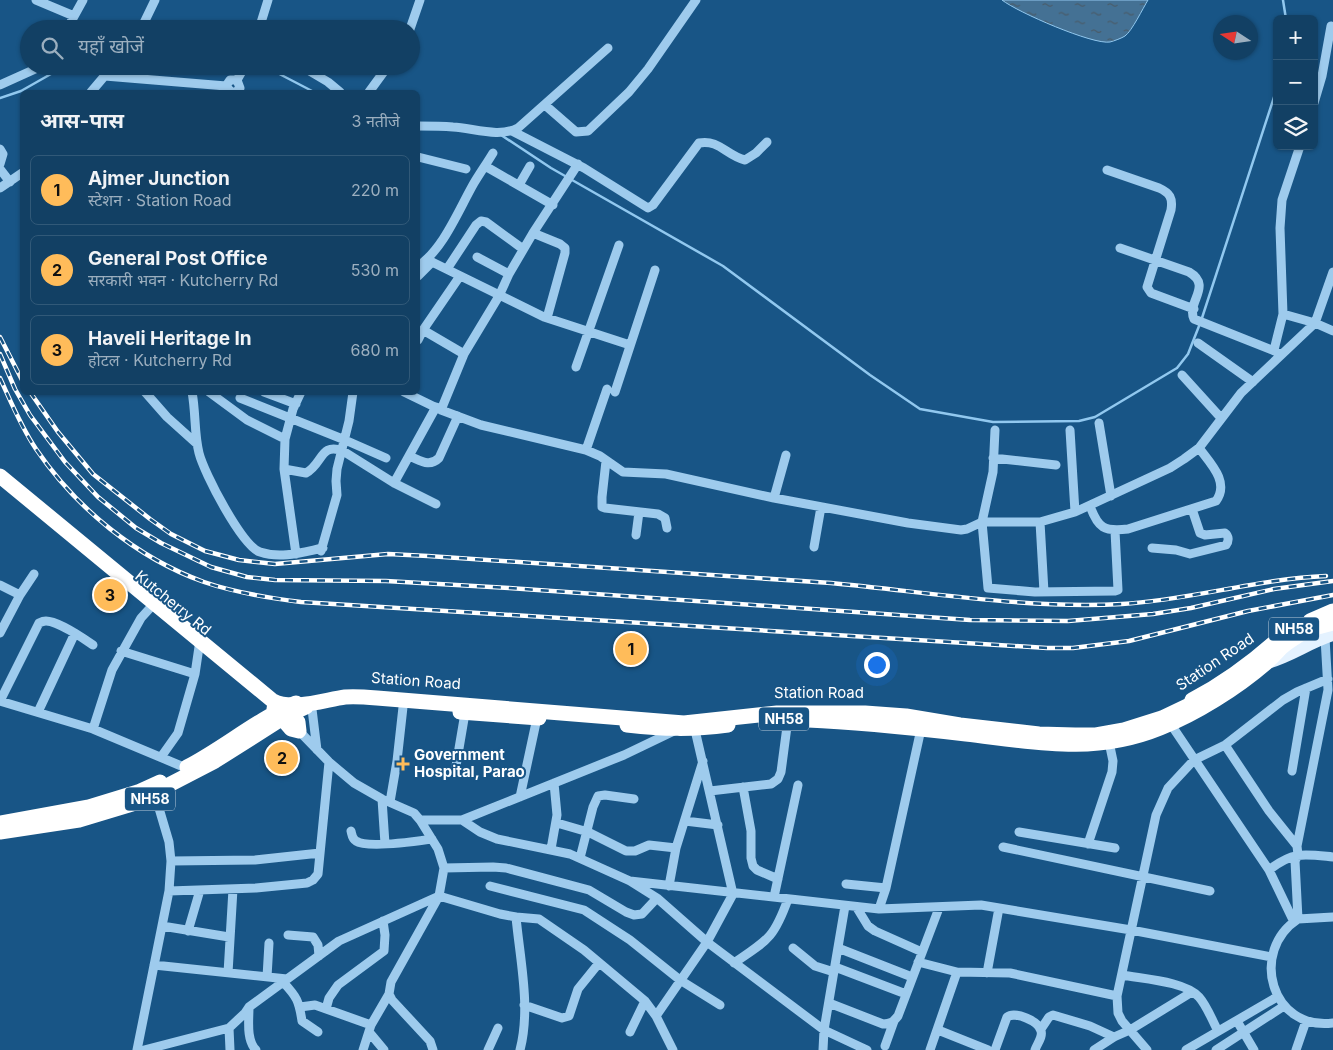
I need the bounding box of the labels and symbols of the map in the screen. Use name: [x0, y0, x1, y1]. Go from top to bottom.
north arrow: [1213, 15, 1258, 60]
street label: Kutcherry Rd: [131, 566, 215, 639]
pin: 3: [94, 576, 126, 614]
road number: NH58: [1269, 618, 1319, 640]
street label: Station Road: [1172, 629, 1257, 695]
pin: 1: [615, 630, 647, 668]
your location: [864, 652, 890, 678]
street label: Station Road: [371, 668, 462, 693]
street label: Station Road: [774, 683, 864, 702]
road number: NH58: [759, 708, 809, 731]
pin: 2: [266, 739, 298, 777]
place label: Government Hospital, Parao: [414, 745, 525, 781]
marker: Government Hospital, Parao: [396, 757, 410, 771]
road number: NH58: [125, 788, 175, 811]

